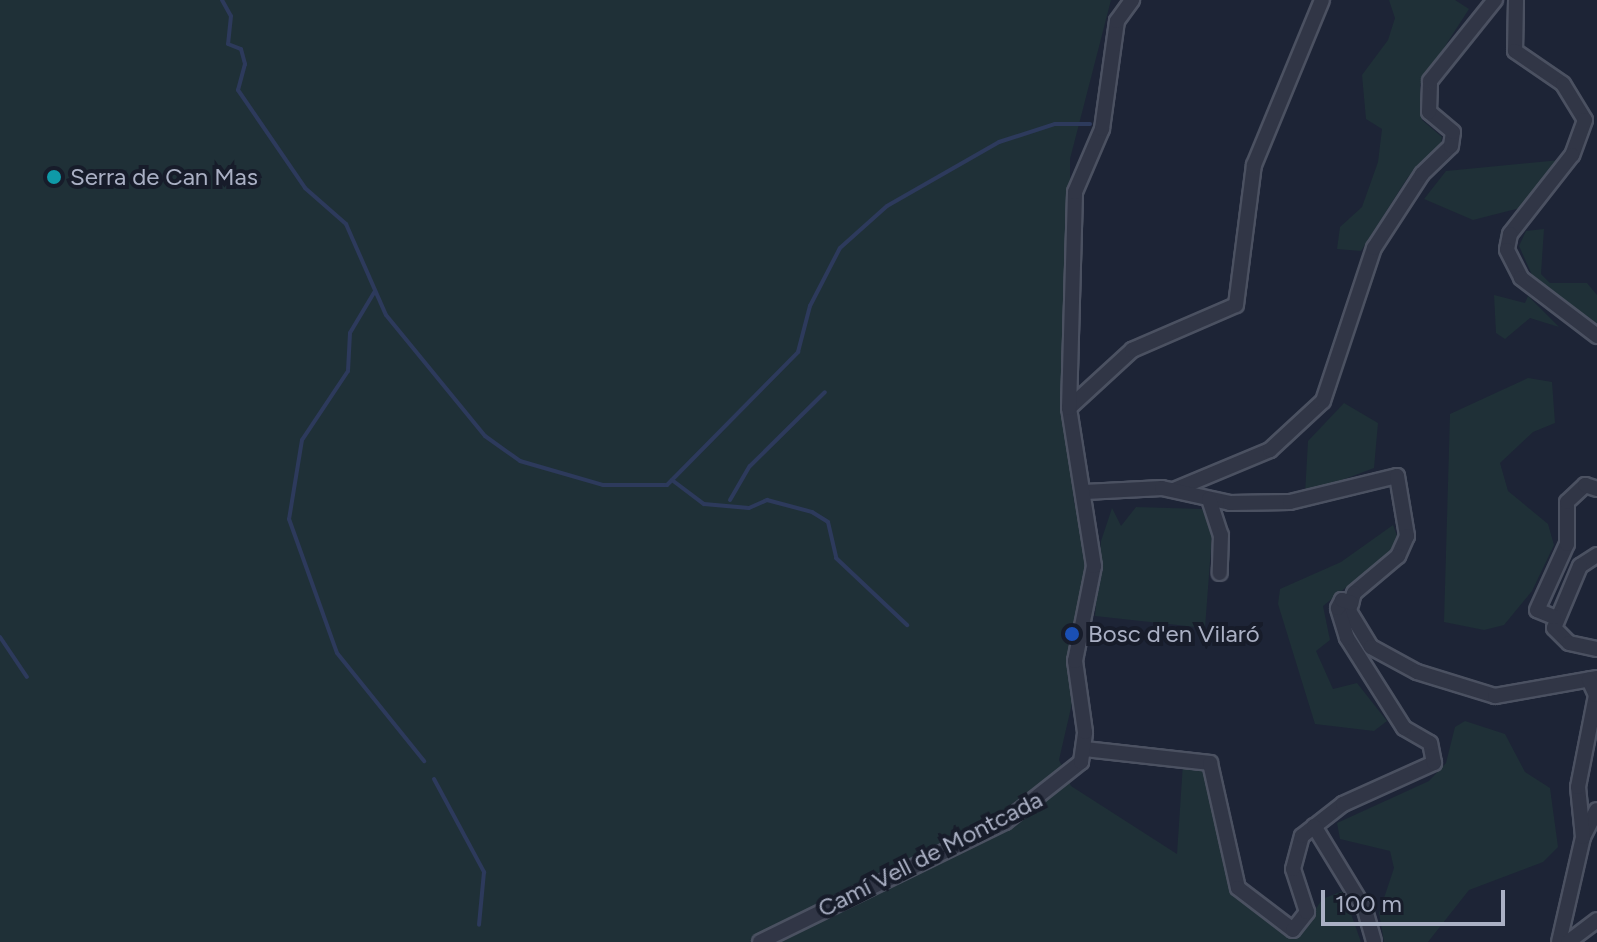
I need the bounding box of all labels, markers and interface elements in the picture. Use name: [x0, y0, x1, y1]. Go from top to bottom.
place label: Serra de Can Mas: [70, 163, 258, 191]
marker: Serra de Can Mas: [45, 168, 63, 186]
place label: Bosc d'en Vilaró: [1088, 620, 1260, 648]
marker: Bosc d'en Vilaró: [1063, 625, 1081, 643]
street label: Camí Vell de Montcada: [813, 785, 1047, 923]
scale bar: [1325, 874, 1509, 924]
text: 100 m: [1335, 889, 1402, 918]

